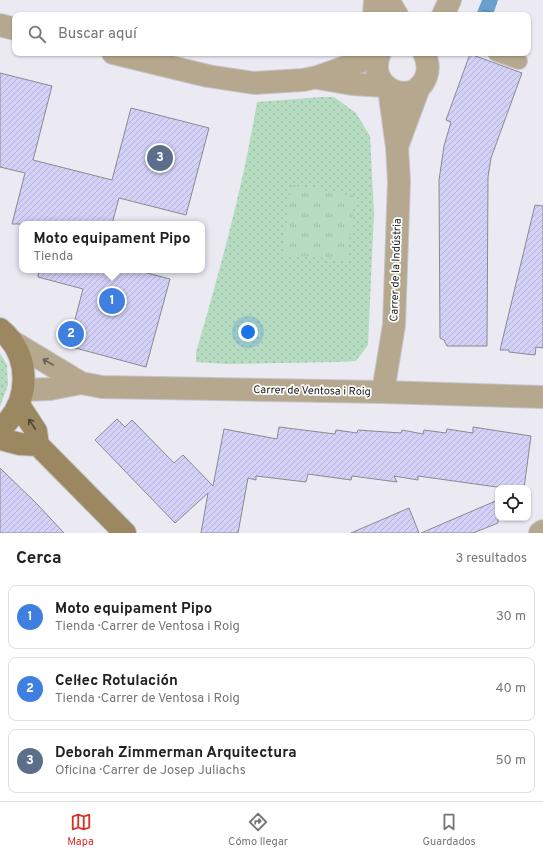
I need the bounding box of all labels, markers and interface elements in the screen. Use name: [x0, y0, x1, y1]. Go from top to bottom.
search box: [12, 12, 531, 56]
icon: search: [26, 23, 48, 45]
text: Buscar aquí: [58, 25, 137, 44]
pin: 3: [147, 143, 173, 173]
street label: Carrer de la Indústria: [387, 218, 405, 322]
popup: [19, 221, 205, 273]
text: Moto equipament Pipo: [33, 230, 191, 249]
text: Tienda: [33, 249, 73, 265]
pin: 1: [99, 286, 125, 316]
pin: 2: [58, 319, 84, 349]
your location: [238, 322, 258, 342]
one-way arrow: [42, 358, 54, 366]
street label: Carrer de Ventosa i Roig: [253, 383, 371, 399]
one-way arrow: [28, 419, 36, 430]
map controls: [495, 485, 531, 521]
button: locate: [495, 485, 531, 521]
text: Cerca: [16, 548, 62, 570]
text: 3 resultados: [455, 551, 527, 567]
text: Moto equipament Pipo: [55, 600, 212, 619]
text: 1: [27, 609, 33, 625]
text: 30 m: [496, 609, 526, 625]
text: Tienda · Carrer de Ventosa i Roig: [55, 619, 240, 635]
text: Cel·lec Rotulación: [55, 672, 178, 691]
text: 2: [26, 681, 34, 697]
text: 40 m: [496, 681, 526, 697]
text: Tienda · Carrer de Ventosa i Roig: [55, 691, 240, 707]
text: Deborah Zimmerman Arquitectura: [55, 744, 297, 763]
text: 3: [26, 753, 34, 769]
text: 50 m: [496, 753, 526, 769]
text: Oficina · Carrer de Josep Juliachs: [55, 763, 246, 779]
tab: Mapa: [67, 811, 94, 849]
tab: Cómo llegar: [228, 811, 288, 849]
tab: Guardados: [423, 811, 476, 849]

